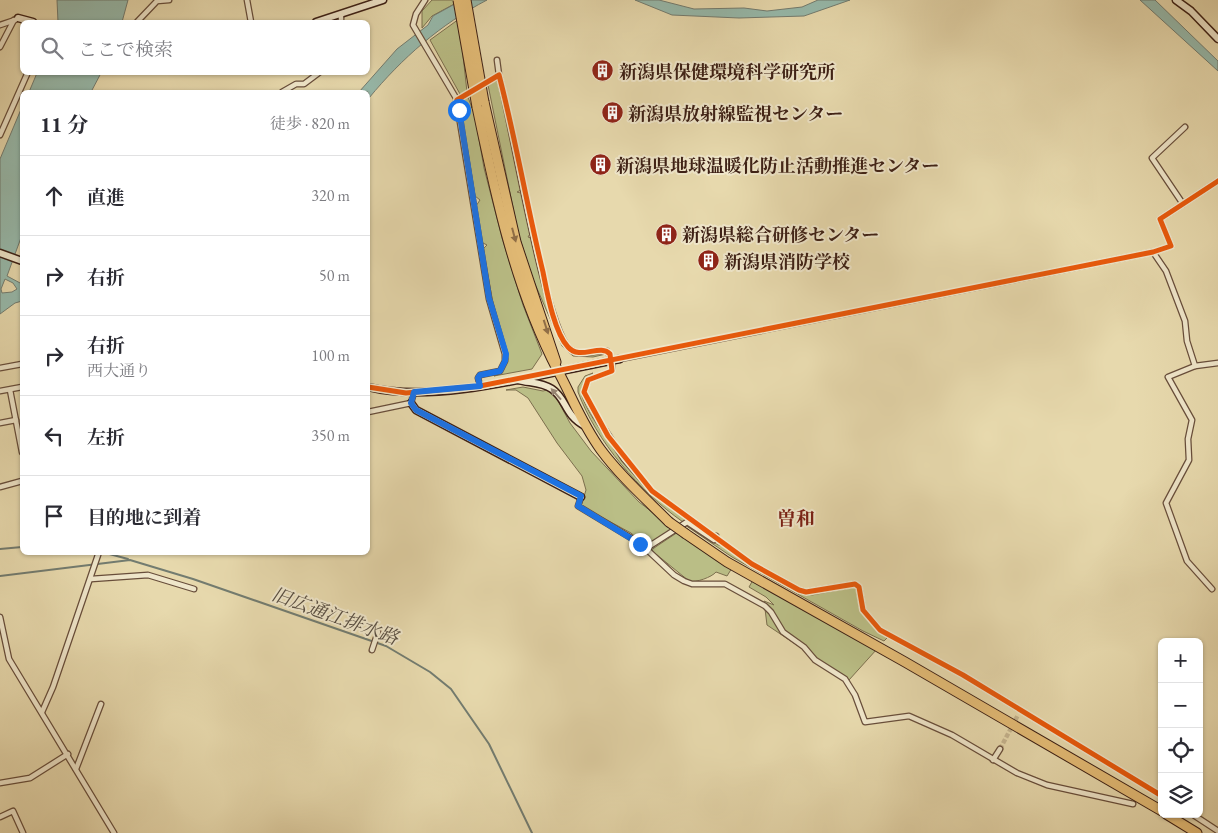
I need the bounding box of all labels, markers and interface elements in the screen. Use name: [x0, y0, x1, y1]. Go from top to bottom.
search box: [20, 20, 370, 75]
icon: search: [38, 34, 66, 62]
text: ここで検索: [78, 37, 173, 62]
building icon: 新潟県保健環境科学研究所: [591, 59, 615, 83]
place label: 新潟県保健環境科学研究所: [619, 60, 835, 83]
route start: [448, 99, 471, 122]
building icon: 新潟県放射線監視センター: [600, 101, 624, 125]
place label: 新潟県放射線監視センター: [628, 102, 843, 125]
text: 11 分: [40, 111, 88, 138]
text: 徒歩 · 820 m: [270, 113, 350, 134]
building icon: 新潟県地球温暖化防止活動推進センター: [588, 153, 612, 177]
place label: 新潟県地球温暖化防止活動推進センター: [616, 154, 939, 177]
icon: ahead: [40, 182, 68, 210]
text: 直進: [87, 185, 125, 210]
text: 320 m: [311, 185, 350, 206]
building icon: 新潟県総合研修センター: [654, 222, 678, 246]
place label: 新潟県総合研修センター: [682, 223, 879, 246]
one-way arrow: [510, 228, 518, 243]
building icon: 新潟県消防学校: [696, 249, 720, 273]
place label: 新潟県消防学校: [724, 250, 850, 273]
icon: right: [40, 262, 68, 290]
text: 右折: [87, 265, 125, 290]
text: 50 m: [319, 265, 350, 286]
one-way arrow: [543, 320, 550, 335]
text: 右折: [87, 333, 125, 358]
icon: right: [40, 342, 68, 370]
text: 100 m: [311, 345, 350, 366]
text: 西大通り: [87, 360, 151, 381]
one-way arrow: [550, 388, 562, 400]
icon: left: [40, 422, 68, 450]
text: 左折: [87, 425, 125, 450]
text: 350 m: [311, 425, 350, 446]
icon: arrive: [40, 502, 68, 530]
text: 目的地に到着: [87, 505, 201, 530]
district label: 曽和: [777, 506, 815, 531]
route end: [629, 533, 652, 556]
water label: 旧広通江排水路: [268, 582, 404, 651]
map controls: [1158, 638, 1203, 818]
button: +: [1158, 638, 1203, 683]
button: −: [1158, 683, 1203, 728]
button: locate: [1158, 728, 1203, 773]
button: layers: [1158, 773, 1203, 818]

